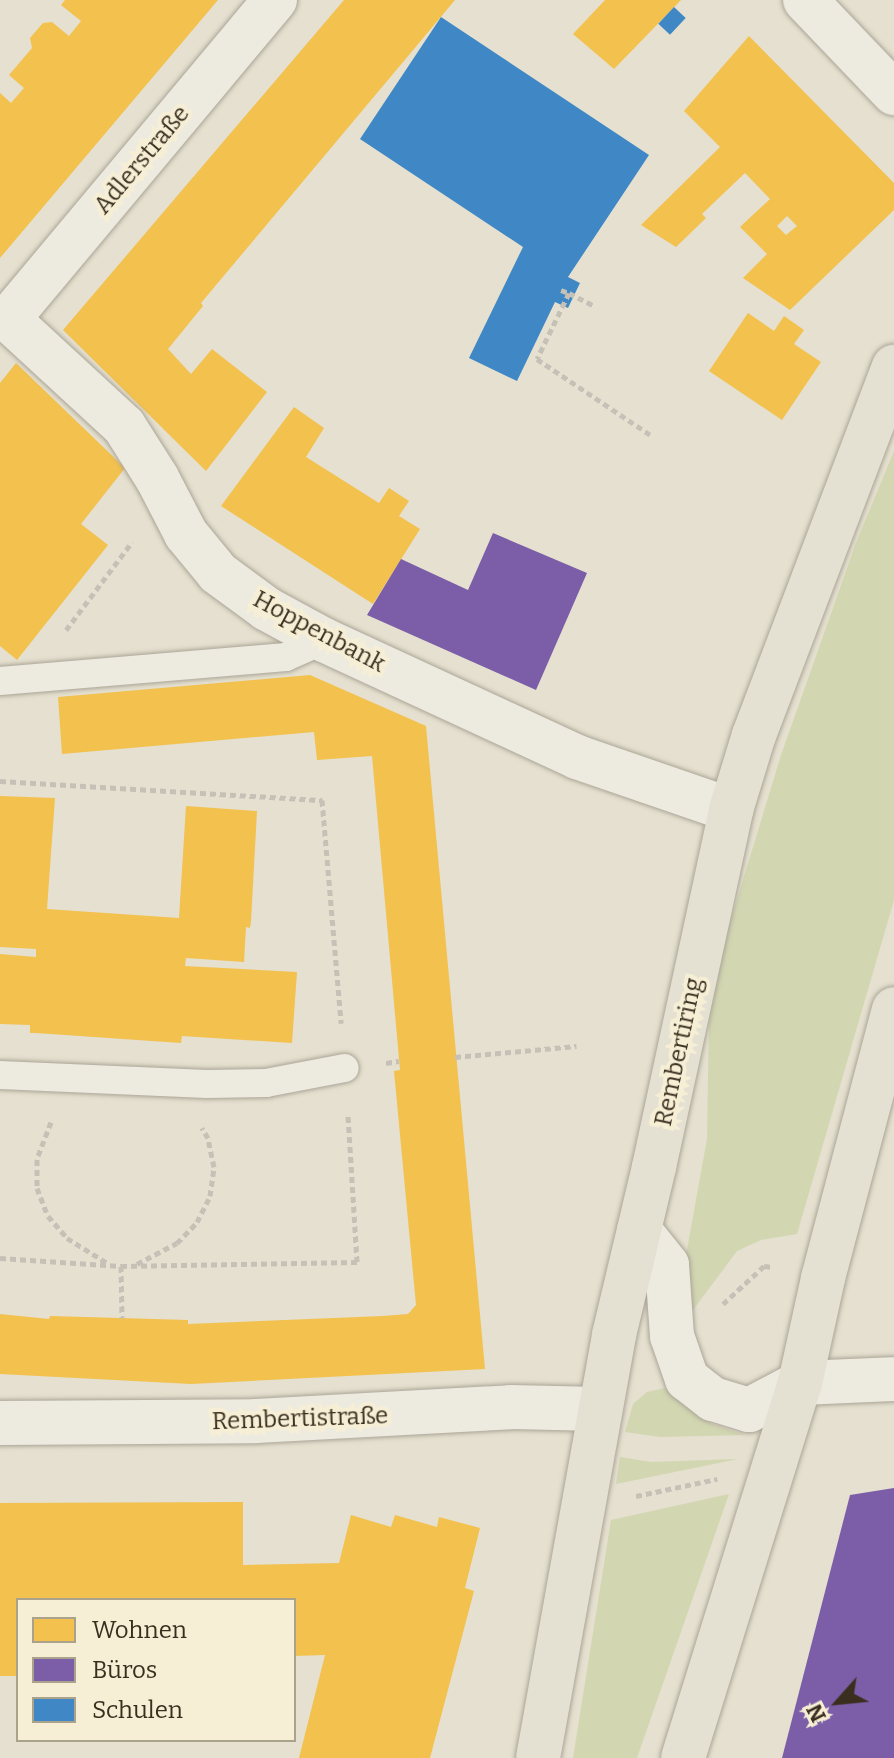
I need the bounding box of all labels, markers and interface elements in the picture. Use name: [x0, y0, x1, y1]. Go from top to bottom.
street label: Adlerstraße: [88, 100, 196, 220]
street label: Hoppenbank: [248, 585, 390, 679]
street label: Rembertiring: [649, 975, 709, 1129]
street label: Rembertistraße: [211, 1402, 389, 1436]
legend: [16, 1598, 296, 1742]
text: Wohnen: [92, 1616, 187, 1644]
text: Büros: [92, 1656, 157, 1684]
north arrow: [798, 1662, 878, 1742]
text: Schulen: [92, 1696, 183, 1724]
text: N: [800, 1699, 832, 1727]

